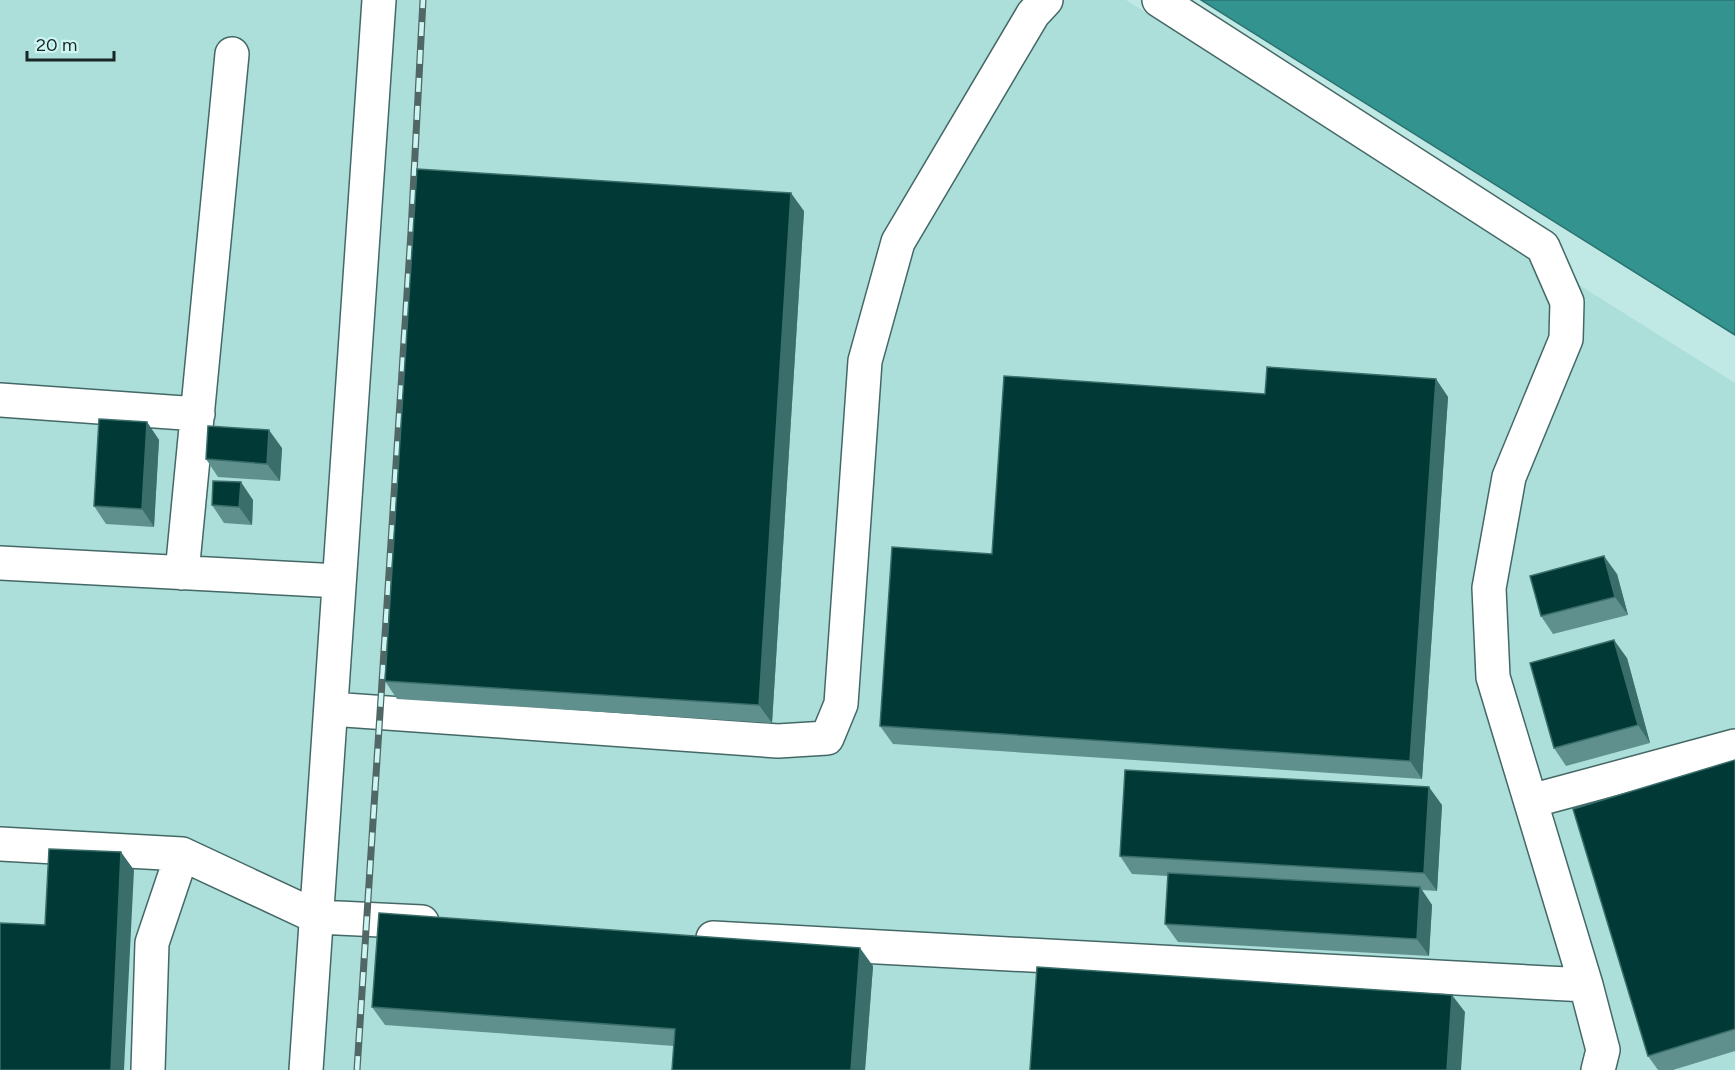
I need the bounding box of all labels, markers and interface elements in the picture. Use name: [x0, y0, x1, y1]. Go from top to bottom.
scale bar: [27, 24, 114, 62]
text: 20 m: [36, 34, 77, 56]

